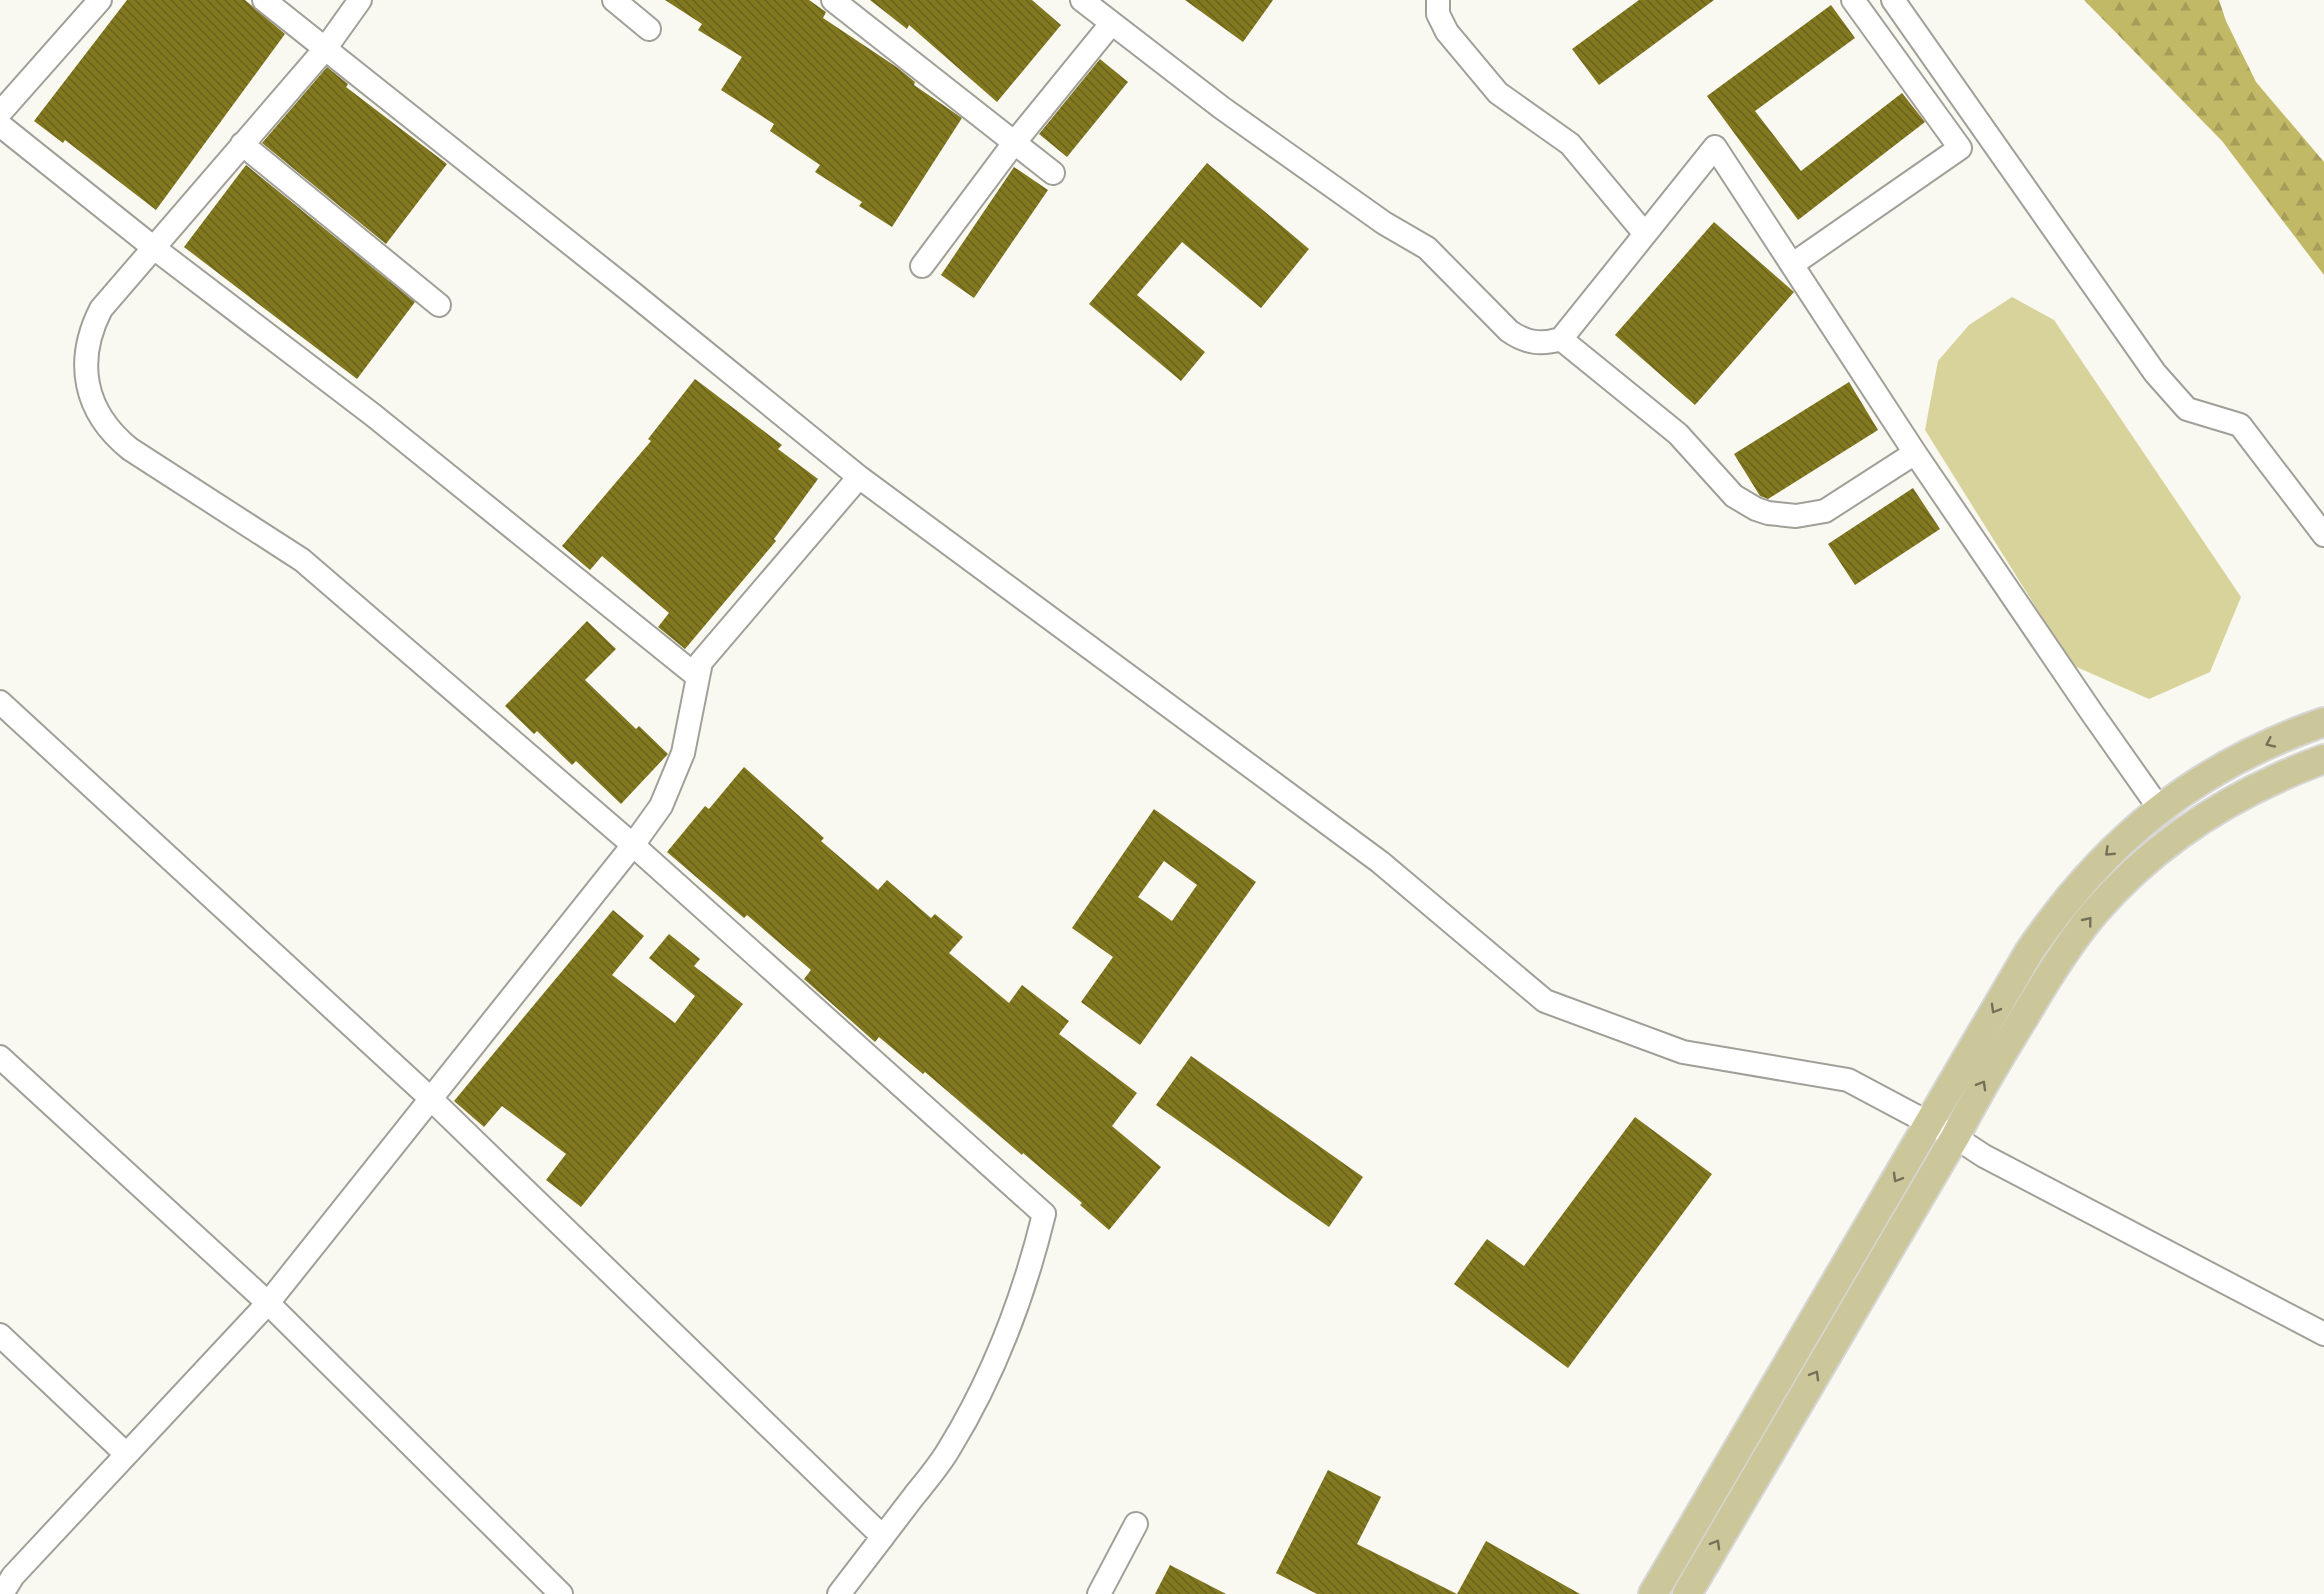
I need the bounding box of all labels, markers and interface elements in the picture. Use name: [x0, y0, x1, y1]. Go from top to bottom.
one-way arrow: [2265, 736, 2276, 748]
one-way arrow: [2106, 845, 2117, 856]
one-way arrow: [2080, 917, 2091, 928]
one-way arrow: [1991, 1003, 2002, 1013]
one-way arrow: [1975, 1081, 1987, 1091]
one-way arrow: [1892, 1172, 1904, 1182]
one-way arrow: [1808, 1371, 1819, 1381]
one-way arrow: [1709, 1539, 1720, 1550]

